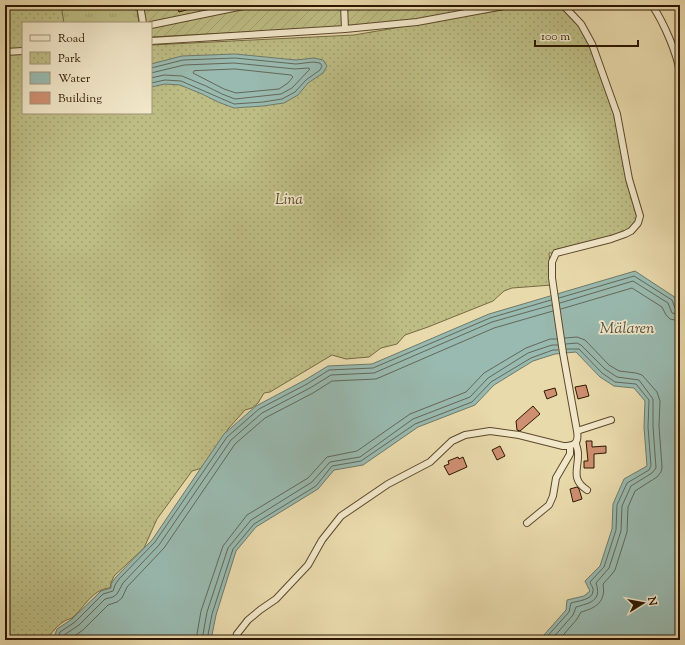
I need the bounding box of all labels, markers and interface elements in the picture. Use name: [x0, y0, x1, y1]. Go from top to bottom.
legend: [22, 22, 152, 114]
scale bar: [535, 22, 638, 48]
text: 100 m: [541, 28, 570, 46]
text: Road: [58, 30, 85, 48]
text: Park: [58, 50, 81, 68]
text: Water: [58, 70, 91, 88]
text: Building: [58, 90, 102, 108]
park label: Lina: [275, 190, 303, 211]
water label: Mälaren: [600, 318, 655, 341]
north arrow: [623, 583, 663, 623]
text: N: [643, 594, 661, 607]

